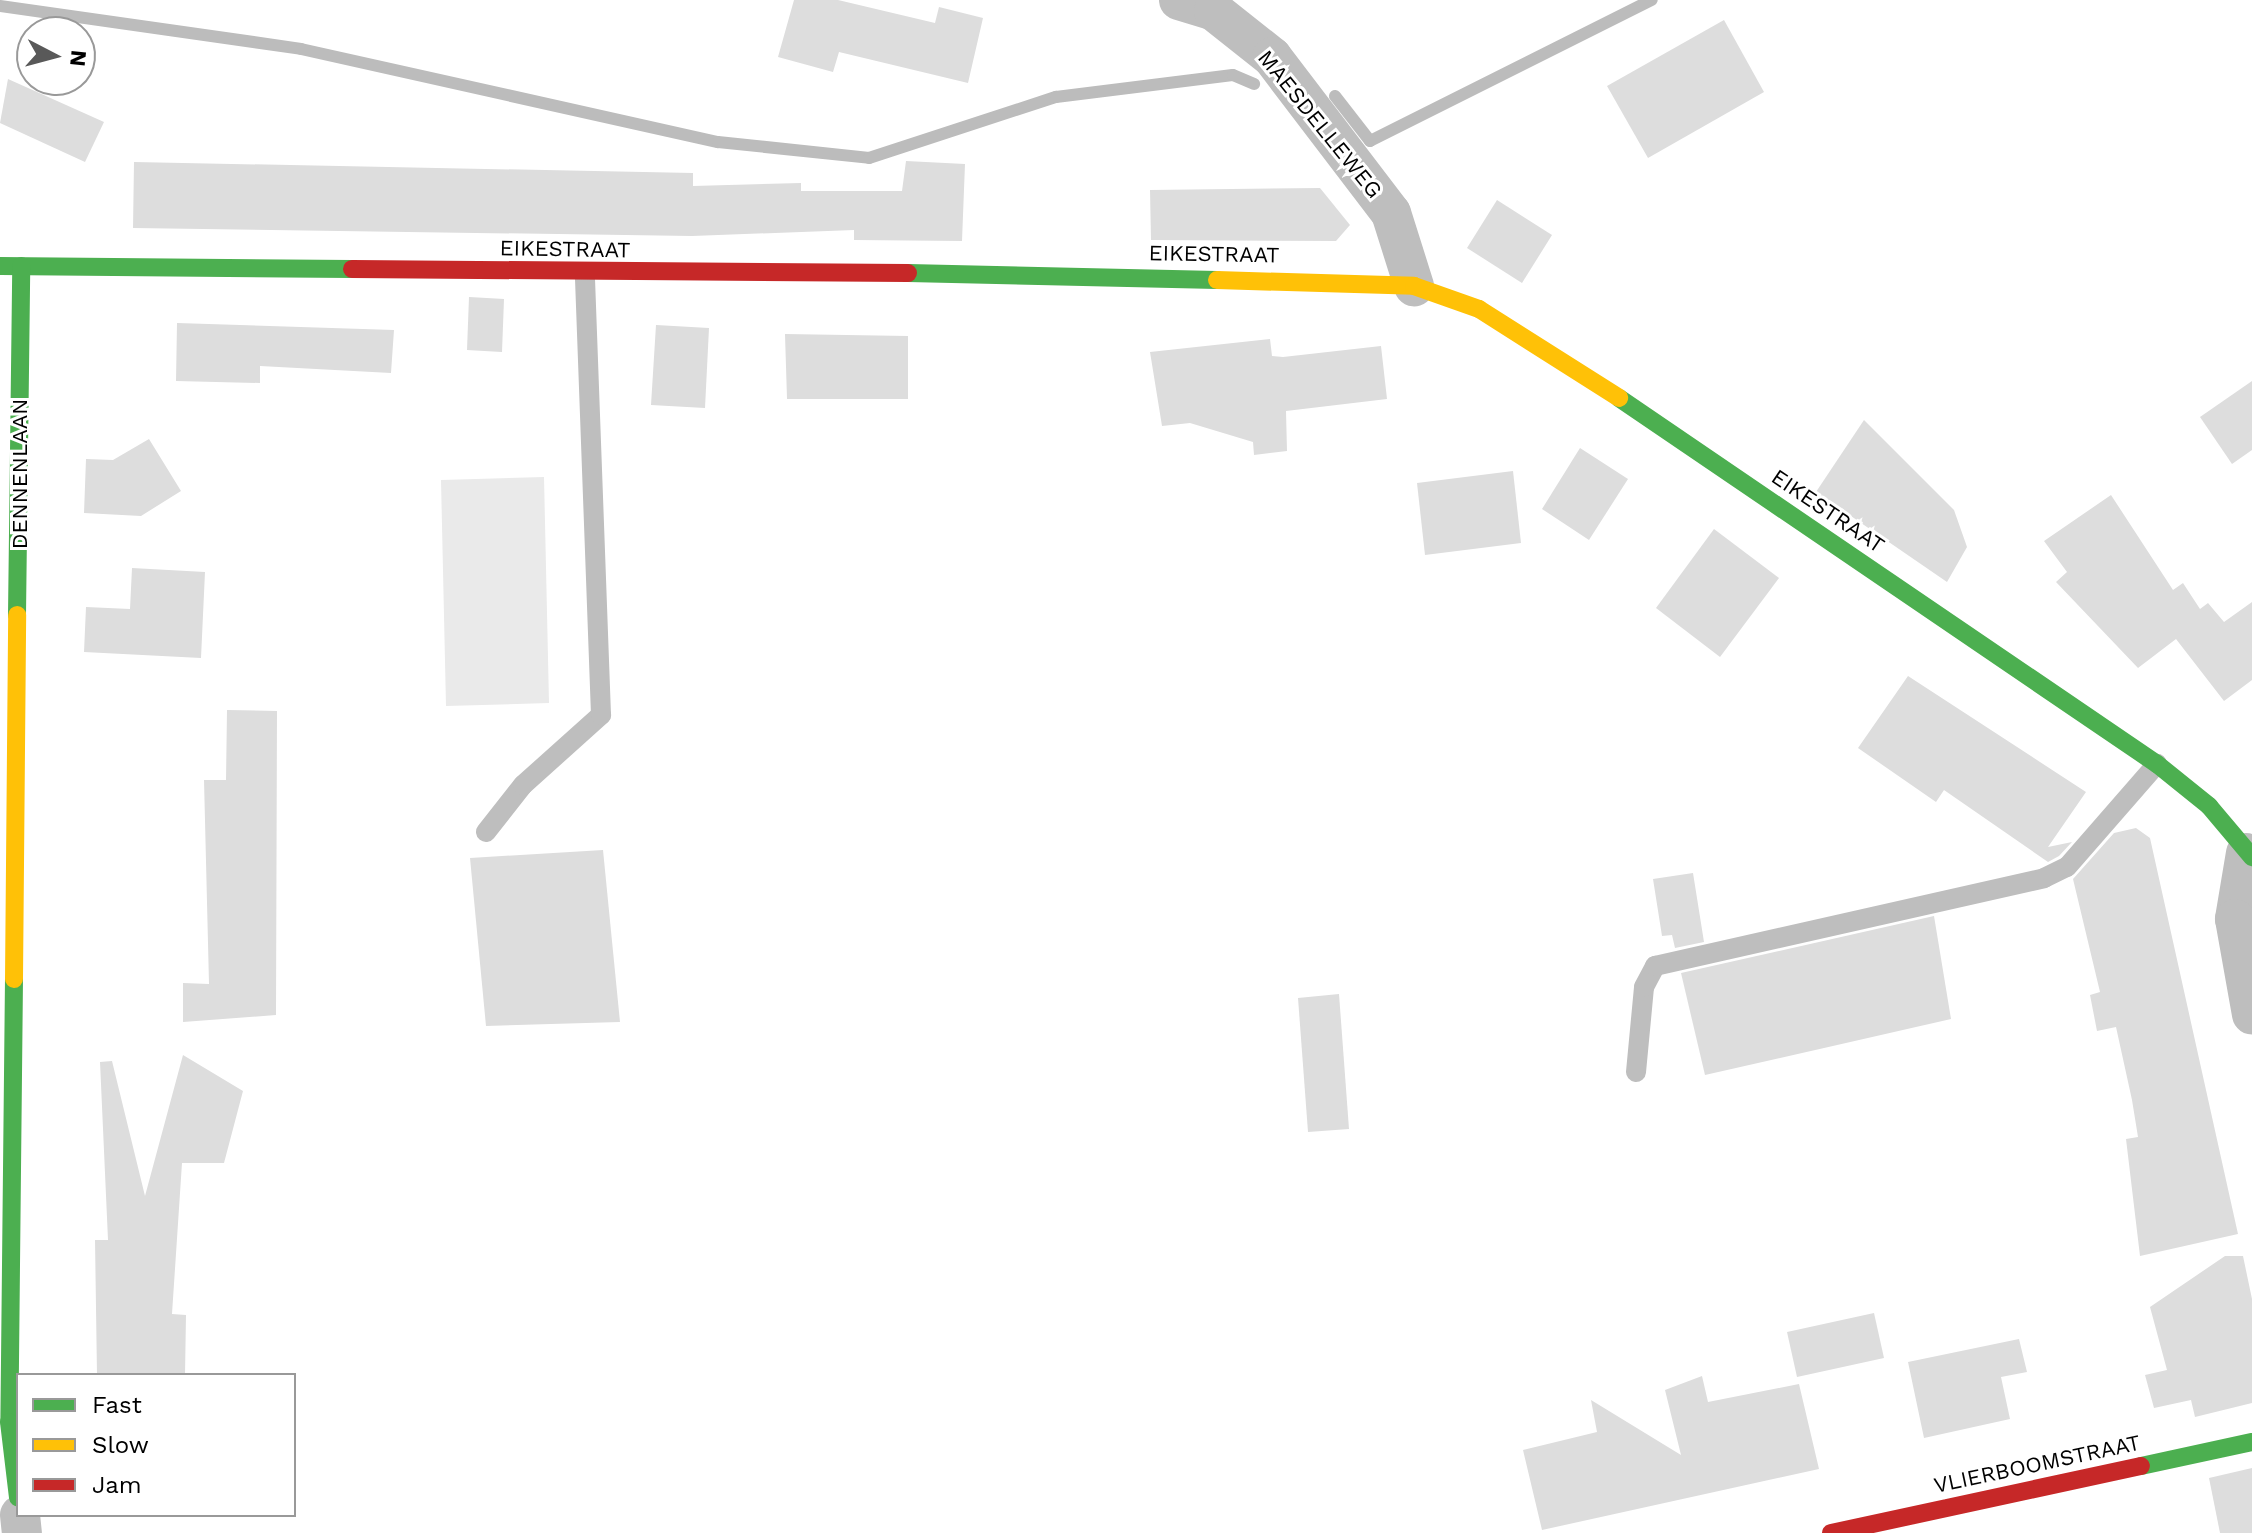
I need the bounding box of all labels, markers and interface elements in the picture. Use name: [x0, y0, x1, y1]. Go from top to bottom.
north arrow: [16, 16, 96, 96]
street label: MAESDELLEWEG: [1252, 45, 1388, 203]
text: N: [65, 49, 92, 68]
street label: EIKESTRAAT: [499, 235, 631, 263]
street label: EIKESTRAAT: [1148, 240, 1280, 268]
street label: DENNENLAAN: [7, 399, 33, 549]
street label: EIKESTRAAT: [1766, 464, 1890, 558]
legend: [16, 1373, 296, 1517]
text: Fast: [92, 1391, 142, 1419]
street label: VLIERBOOMSTRAAT: [1931, 1429, 2143, 1499]
text: Slow: [92, 1431, 149, 1459]
text: Jam: [92, 1471, 142, 1499]

